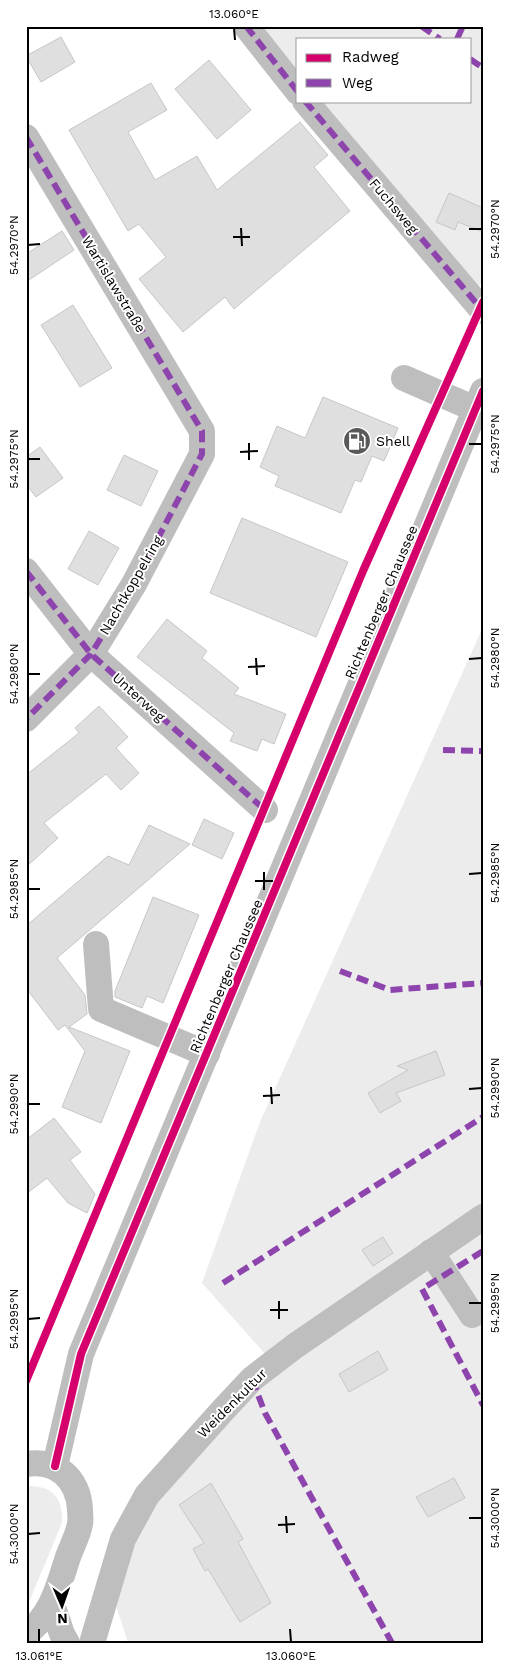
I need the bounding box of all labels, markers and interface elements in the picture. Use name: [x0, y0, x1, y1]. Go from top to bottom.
text: 13.060°E: [209, 7, 259, 21]
legend: [296, 38, 472, 102]
text: Radweg: [342, 48, 399, 66]
text: Weg: [342, 74, 373, 92]
street label: Fuchsweg: [366, 175, 422, 237]
text: 54.2970°N: [488, 199, 502, 259]
text: 54.2970°N: [7, 215, 21, 275]
street label: Wartislawstraße: [79, 233, 149, 335]
text: 54.2975°N: [488, 414, 502, 474]
fuel station icon: Shell: [342, 426, 372, 456]
text: 54.2975°N: [7, 429, 21, 489]
place label: Shell: [376, 433, 411, 449]
street label: Richtenberger Chaussee: [341, 523, 421, 681]
street label: Nachtkoppelring: [96, 532, 166, 637]
text: 54.2980°N: [488, 628, 502, 688]
text: 54.2980°N: [7, 644, 21, 704]
street label: Unterweg: [109, 669, 169, 725]
text: 54.2985°N: [488, 843, 502, 903]
text: 54.2985°N: [7, 859, 21, 919]
street label: Richtenberger Chaussee: [186, 897, 266, 1055]
text: 54.2990°N: [488, 1058, 502, 1118]
text: 54.2990°N: [7, 1074, 21, 1134]
text: 54.2995°N: [488, 1273, 502, 1333]
text: 54.2995°N: [7, 1289, 21, 1349]
street label: Weidenkultur: [194, 1365, 270, 1441]
text: 54.3000°N: [488, 1487, 502, 1549]
text: 54.3000°N: [7, 1503, 21, 1565]
north arrow: [38, 1582, 88, 1632]
text: N: [57, 1611, 68, 1627]
text: 13.061°E: [15, 1649, 63, 1663]
text: 13.060°E: [266, 1649, 316, 1663]

